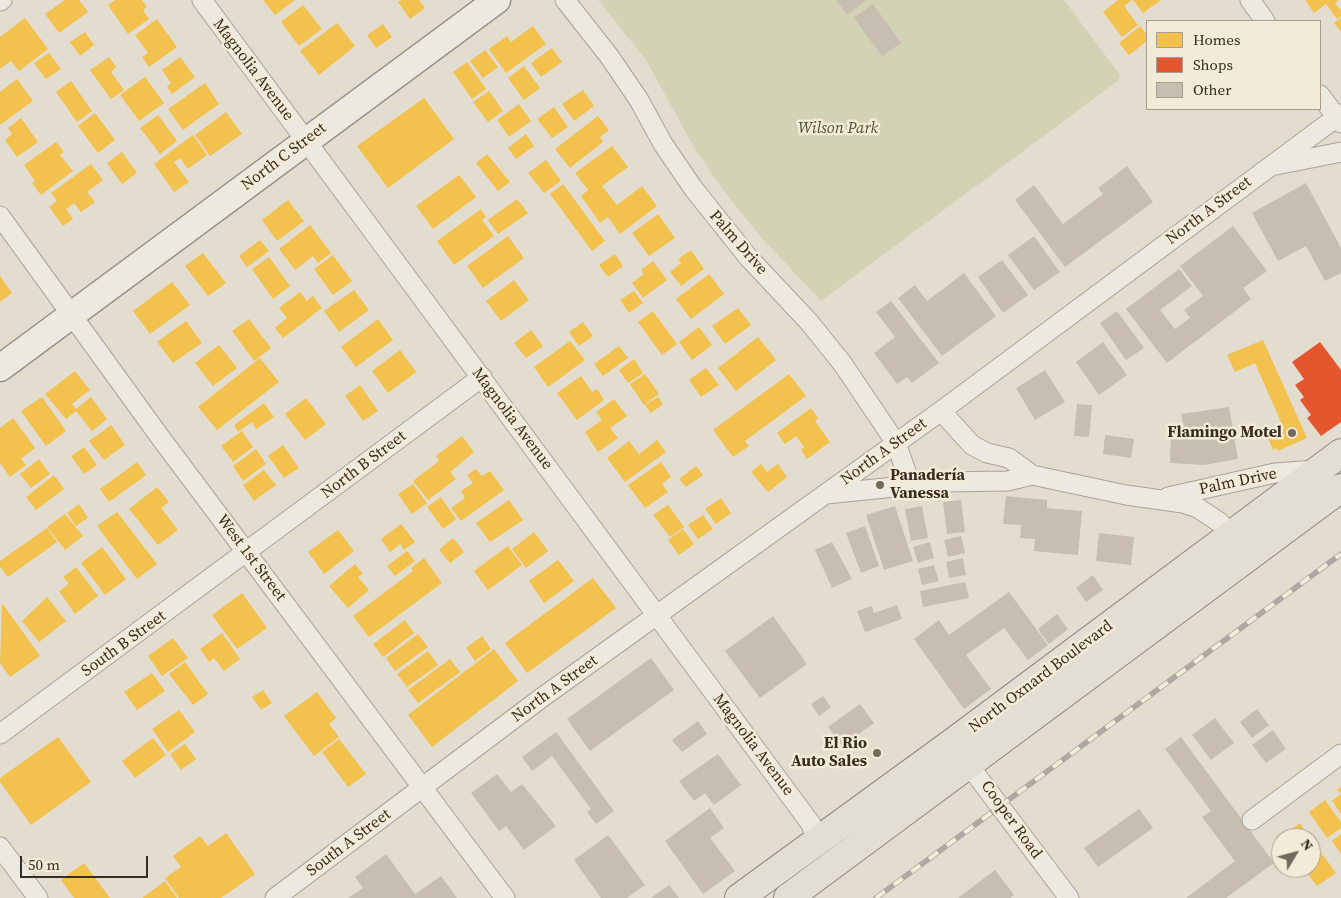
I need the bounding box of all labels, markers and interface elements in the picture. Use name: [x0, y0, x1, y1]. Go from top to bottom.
street label: Magnolia Avenue: [208, 15, 298, 125]
legend: [1146, 20, 1321, 110]
text: Homes: [1193, 29, 1240, 50]
text: Shops: [1193, 54, 1233, 75]
text: Other: [1193, 79, 1232, 100]
street label: North C Street: [238, 119, 330, 195]
park label: Wilson Park: [798, 119, 878, 139]
street label: North A Street: [1163, 173, 1255, 249]
street label: Palm Drive: [705, 207, 771, 279]
street label: Magnolia Avenue: [467, 364, 557, 474]
street label: North A Street: [837, 414, 931, 490]
place label: Flamingo Motel: [1167, 423, 1282, 443]
street label: North B Street: [318, 427, 410, 503]
marker: Flamingo Motel: [1286, 427, 1298, 439]
street label: Palm Drive: [1197, 464, 1279, 500]
place label: Panadería Vanessa: [890, 466, 965, 504]
marker: Panadería Vanessa: [874, 479, 886, 491]
street label: West 1st Street: [212, 511, 290, 605]
street label: South B Street: [78, 607, 170, 681]
street label: North Oxnard Boulevard: [965, 617, 1117, 737]
street label: North A Street: [508, 651, 602, 727]
street label: Magnolia Avenue: [708, 690, 798, 800]
place label: El Rio Auto Sales: [791, 734, 867, 772]
marker: El Rio Auto Sales: [871, 747, 883, 759]
street label: Cooper Road: [976, 777, 1046, 863]
street label: South A Street: [303, 805, 395, 881]
north arrow: [1271, 828, 1321, 878]
text: N: [1296, 834, 1318, 855]
scale bar: [22, 846, 150, 878]
text: 50 m: [28, 854, 60, 875]

